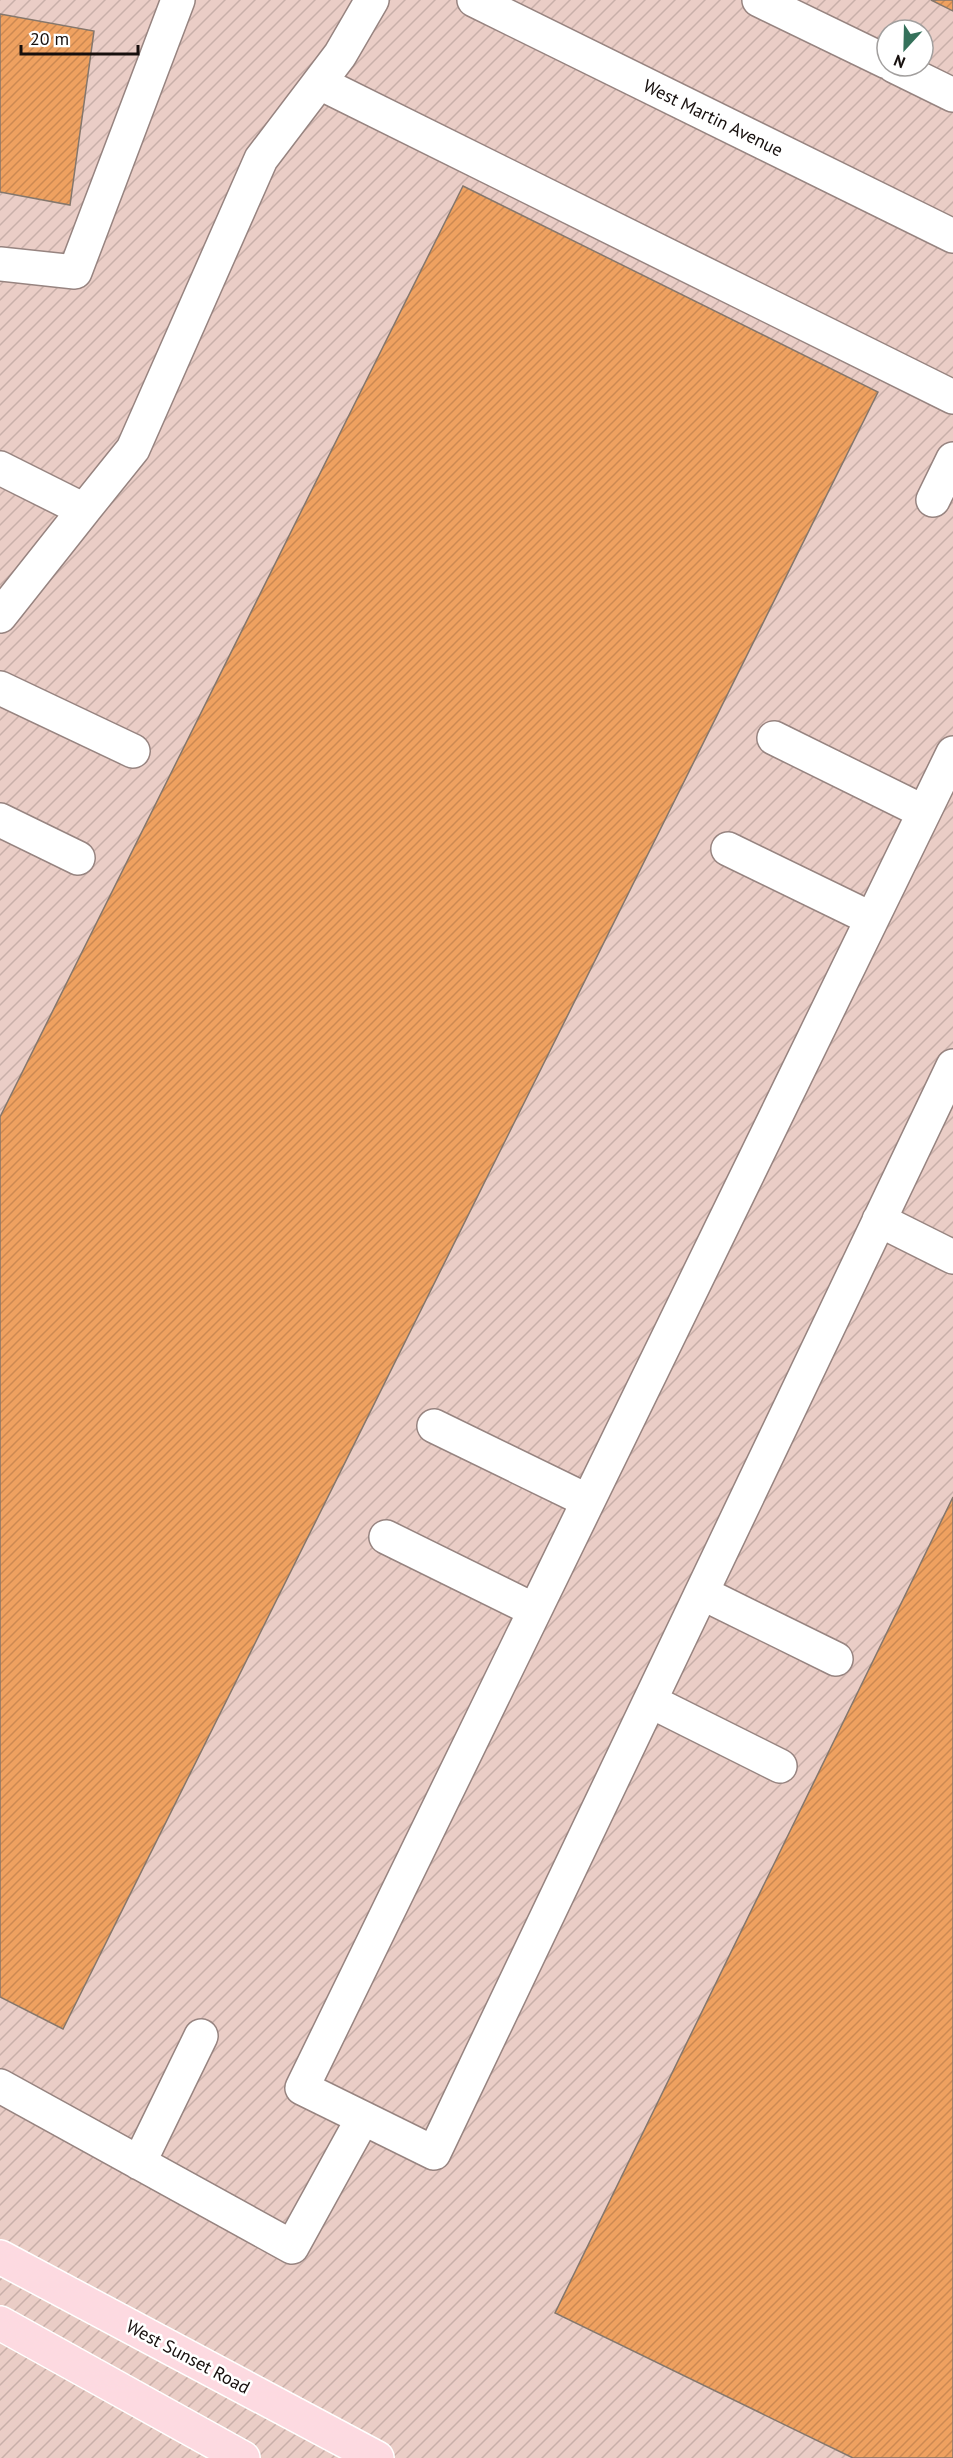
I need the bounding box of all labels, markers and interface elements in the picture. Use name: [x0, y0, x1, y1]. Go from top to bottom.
scale bar: [21, 18, 138, 56]
north arrow: [875, 18, 935, 78]
text: 20 m: [30, 27, 69, 50]
text: N: [891, 51, 908, 73]
street label: West Martin Avenue: [639, 74, 787, 161]
street label: West Sunset Road: [123, 2314, 254, 2399]

